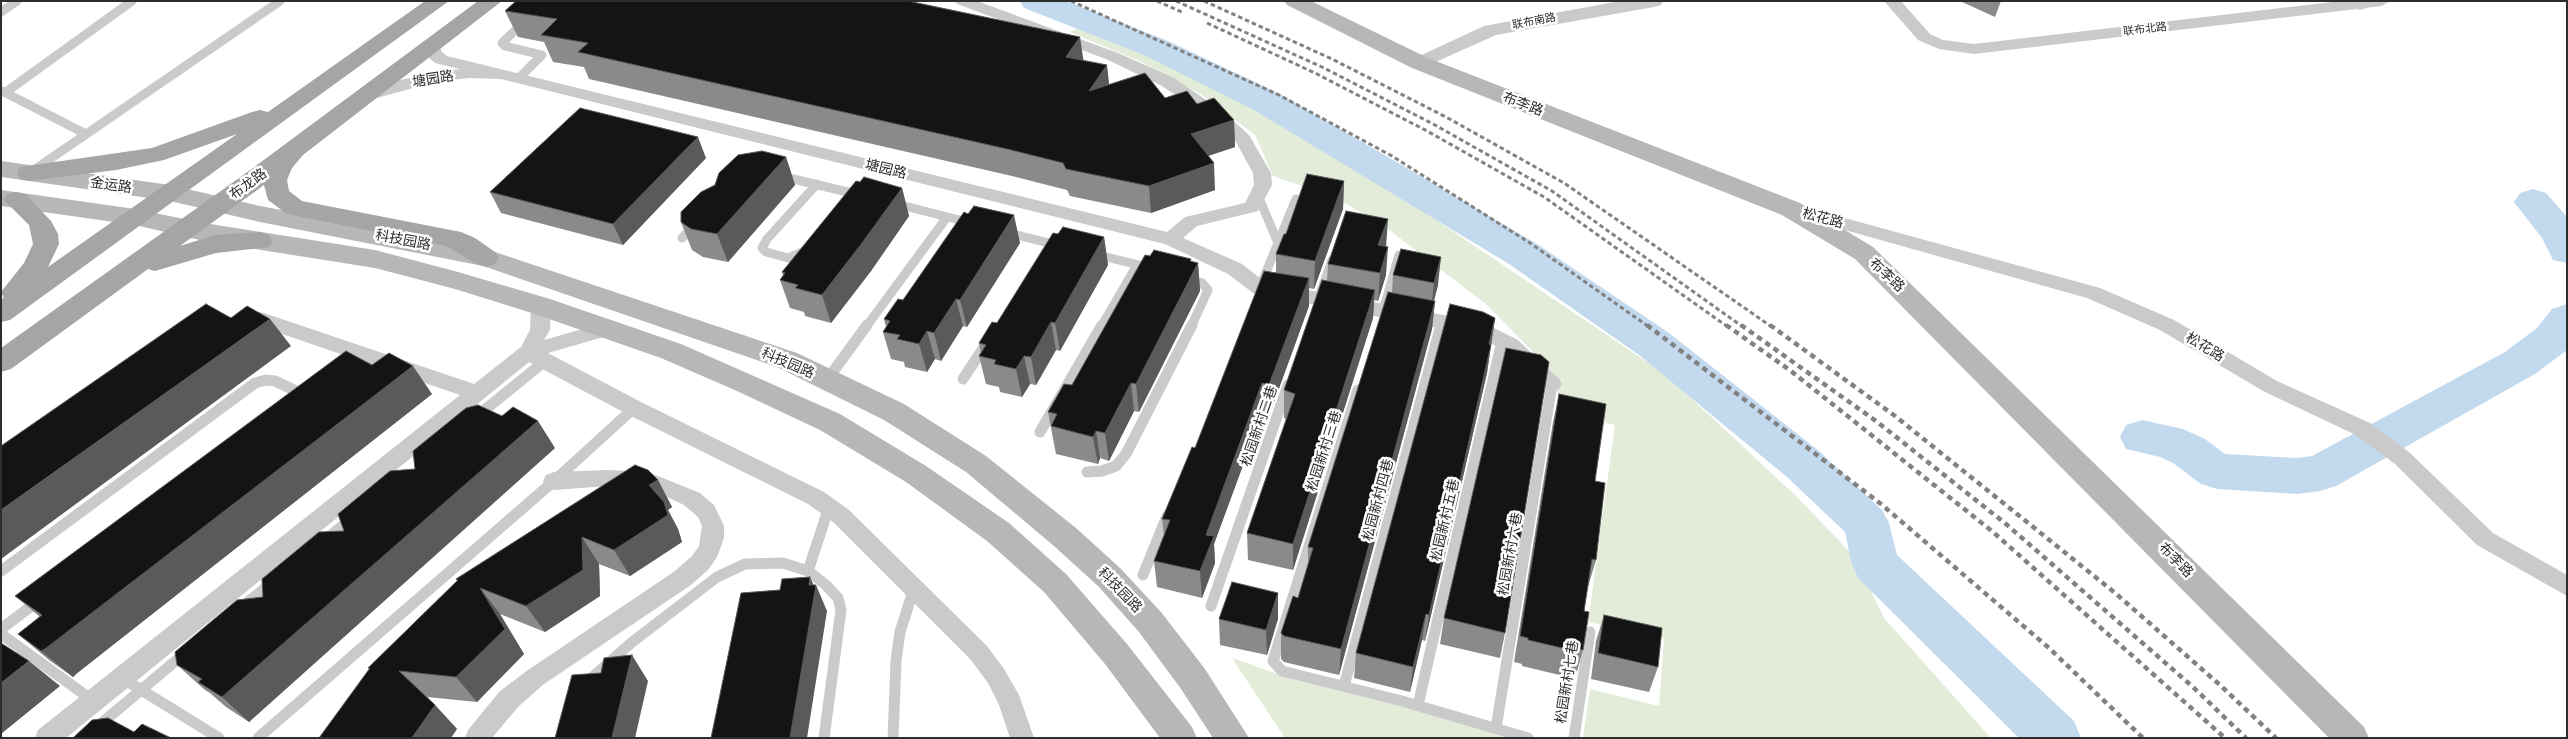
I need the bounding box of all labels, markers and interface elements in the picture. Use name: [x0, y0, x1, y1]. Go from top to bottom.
street label: 联布南路: [1511, 10, 1557, 32]
street label: 联布北路: [2122, 20, 2168, 38]
street label: 塘园路: [411, 67, 455, 91]
street label: 布李路: [1500, 89, 1546, 119]
street label: 塘园路: [864, 156, 908, 182]
street label: 布龙路: [226, 165, 270, 203]
street label: 金运路: [89, 174, 133, 196]
street label: 松花路: [1801, 204, 1845, 232]
street label: 科技园路: [374, 226, 432, 254]
street label: 布李路: [1866, 255, 1908, 295]
street label: 松花路: [2183, 329, 2227, 365]
street label: 科技园路: [759, 344, 817, 382]
street label: 松园新村二巷: [1237, 384, 1281, 468]
street label: 松园新村三巷: [1303, 408, 1345, 494]
street label: 松园新村四巷: [1359, 457, 1397, 543]
street label: 松园新村五巷: [1427, 477, 1463, 563]
street label: 松园新村六巷: [1494, 511, 1526, 597]
street label: 布李路: [2155, 539, 2197, 581]
street label: 科技园路: [1095, 564, 1145, 616]
street label: 松园新村七巷: [1552, 639, 1582, 725]

